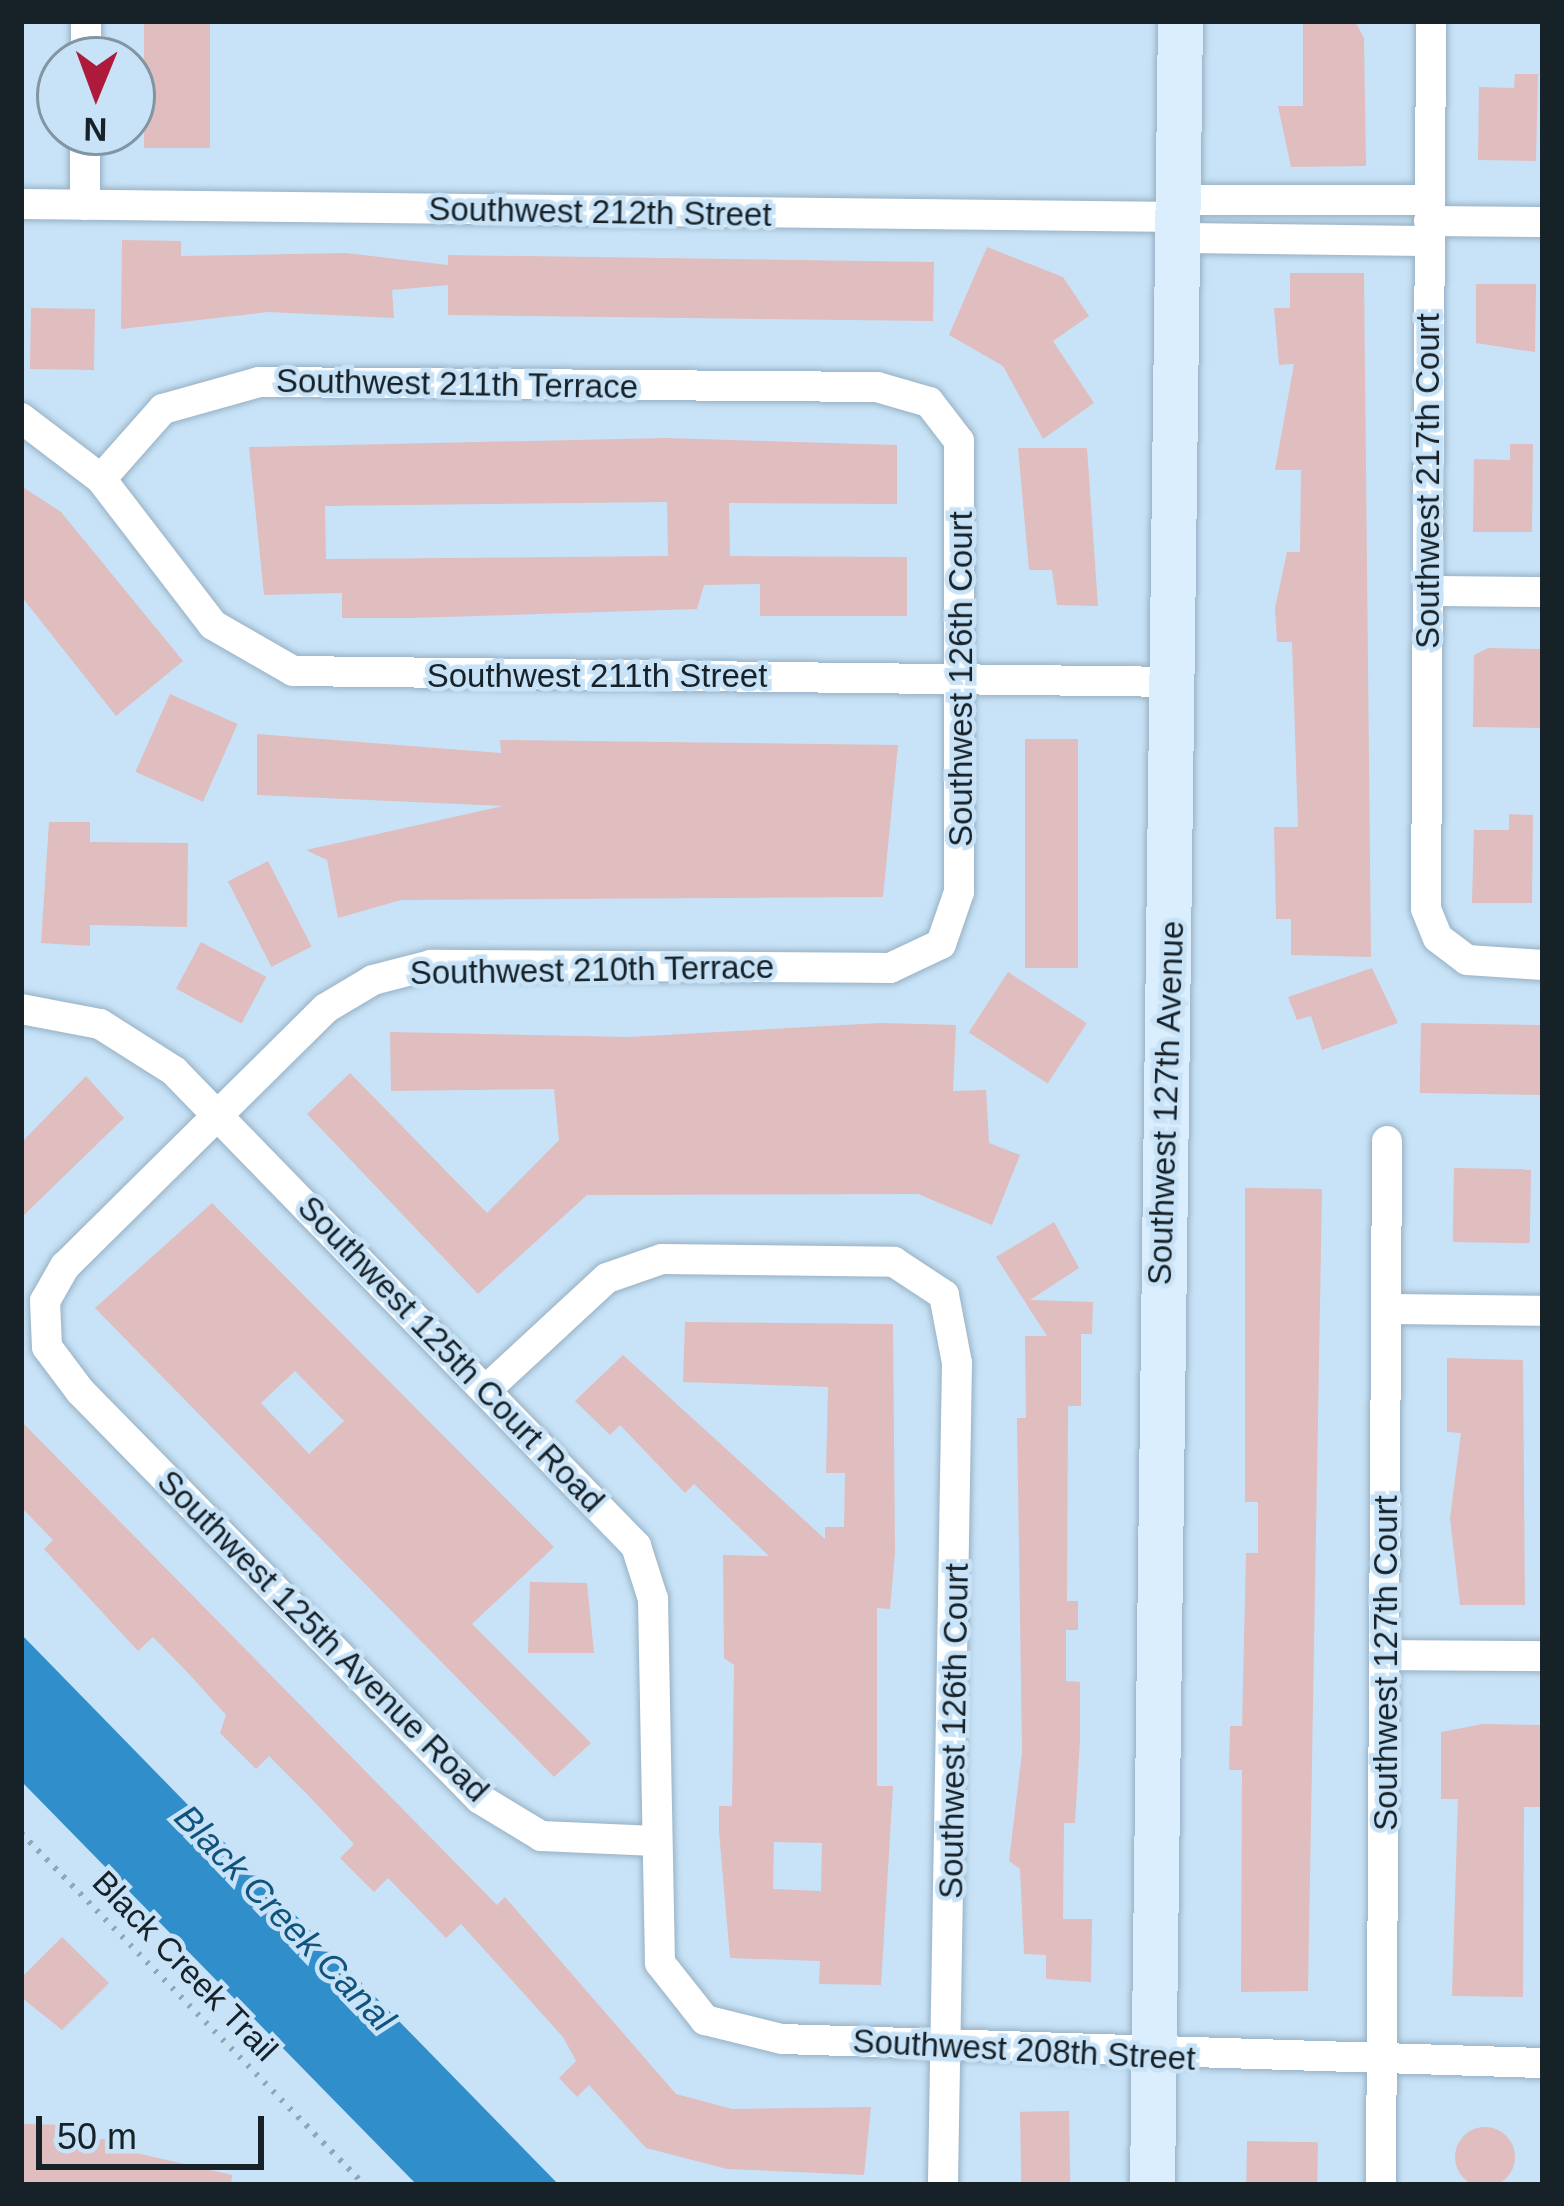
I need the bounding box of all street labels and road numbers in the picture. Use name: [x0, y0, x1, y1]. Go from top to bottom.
street label: Southwest 212th Street: [428, 189, 772, 235]
street label: Southwest 217th Court: [1408, 313, 1448, 649]
street label: Southwest 211th Terrace: [275, 361, 639, 407]
street label: Southwest 126th Court: [941, 511, 981, 847]
street label: Southwest 211th Street: [427, 656, 767, 696]
street label: Southwest 127th Avenue: [1140, 919, 1192, 1287]
street label: Southwest 210th Terrace: [409, 947, 775, 993]
street label: Southwest 125th Court Road: [290, 1188, 612, 1520]
street label: Southwest 125th Avenue Road: [148, 1461, 498, 1811]
street label: Southwest 127th Court: [1366, 1495, 1406, 1831]
street label: Southwest 126th Court: [931, 1563, 977, 1899]
street label: Black Creek Trail: [84, 1862, 286, 2070]
street label: Southwest 208th Street: [852, 2021, 1196, 2079]

